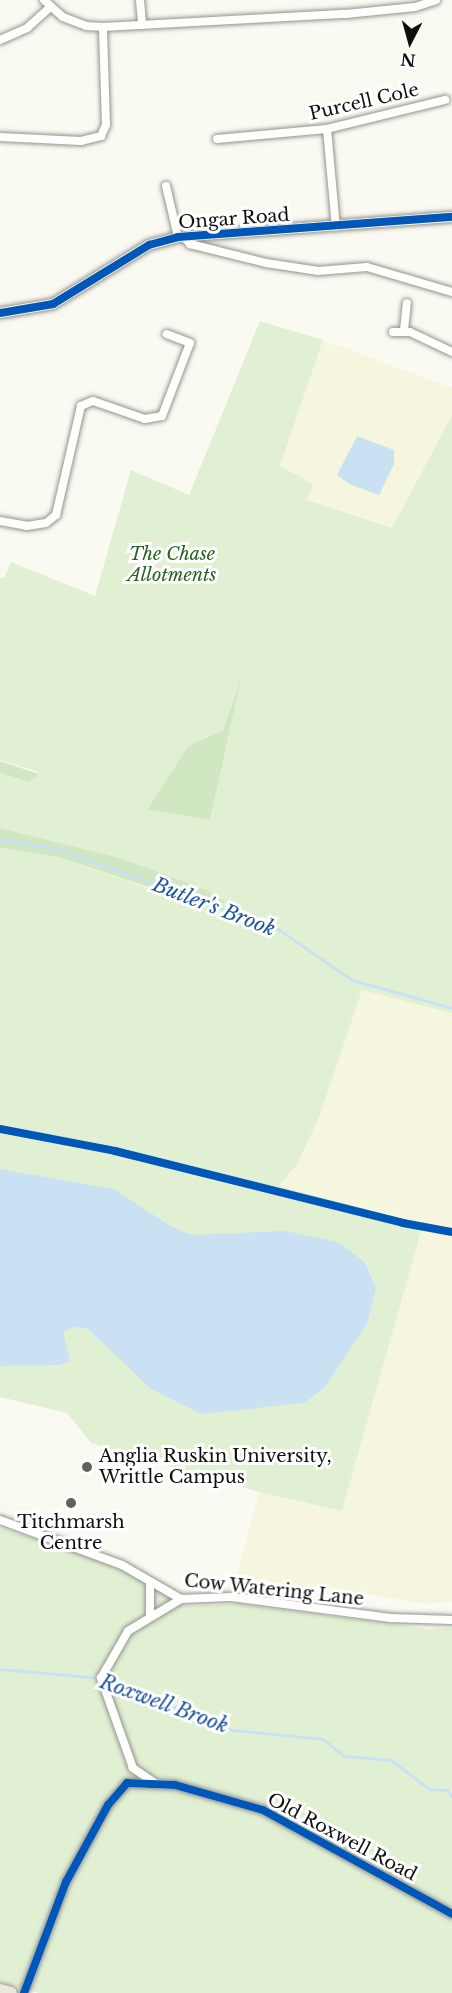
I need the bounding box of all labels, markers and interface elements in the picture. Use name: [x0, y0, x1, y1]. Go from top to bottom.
north arrow: [380, 12, 440, 72]
text: N: [400, 49, 417, 71]
street label: Purcell Cole: [307, 79, 421, 125]
street label: Ongar Road: [177, 204, 291, 234]
park label: The Chase Allotments: [128, 544, 216, 586]
water label: Butler's Brook: [149, 873, 279, 941]
place label: Anglia Ruskin University, Writtle Campus: [99, 1446, 332, 1488]
marker: Anglia Ruskin University, Writtle Campus: [80, 1460, 94, 1474]
marker: Titchmarsh Centre: [64, 1496, 78, 1510]
place label: Titchmarsh Centre: [17, 1512, 125, 1555]
street label: Cow Watering Lane: [182, 1570, 366, 1610]
water label: Roxwell Brook: [96, 1670, 232, 1738]
street label: Old Roxwell Road: [263, 1788, 421, 1886]

